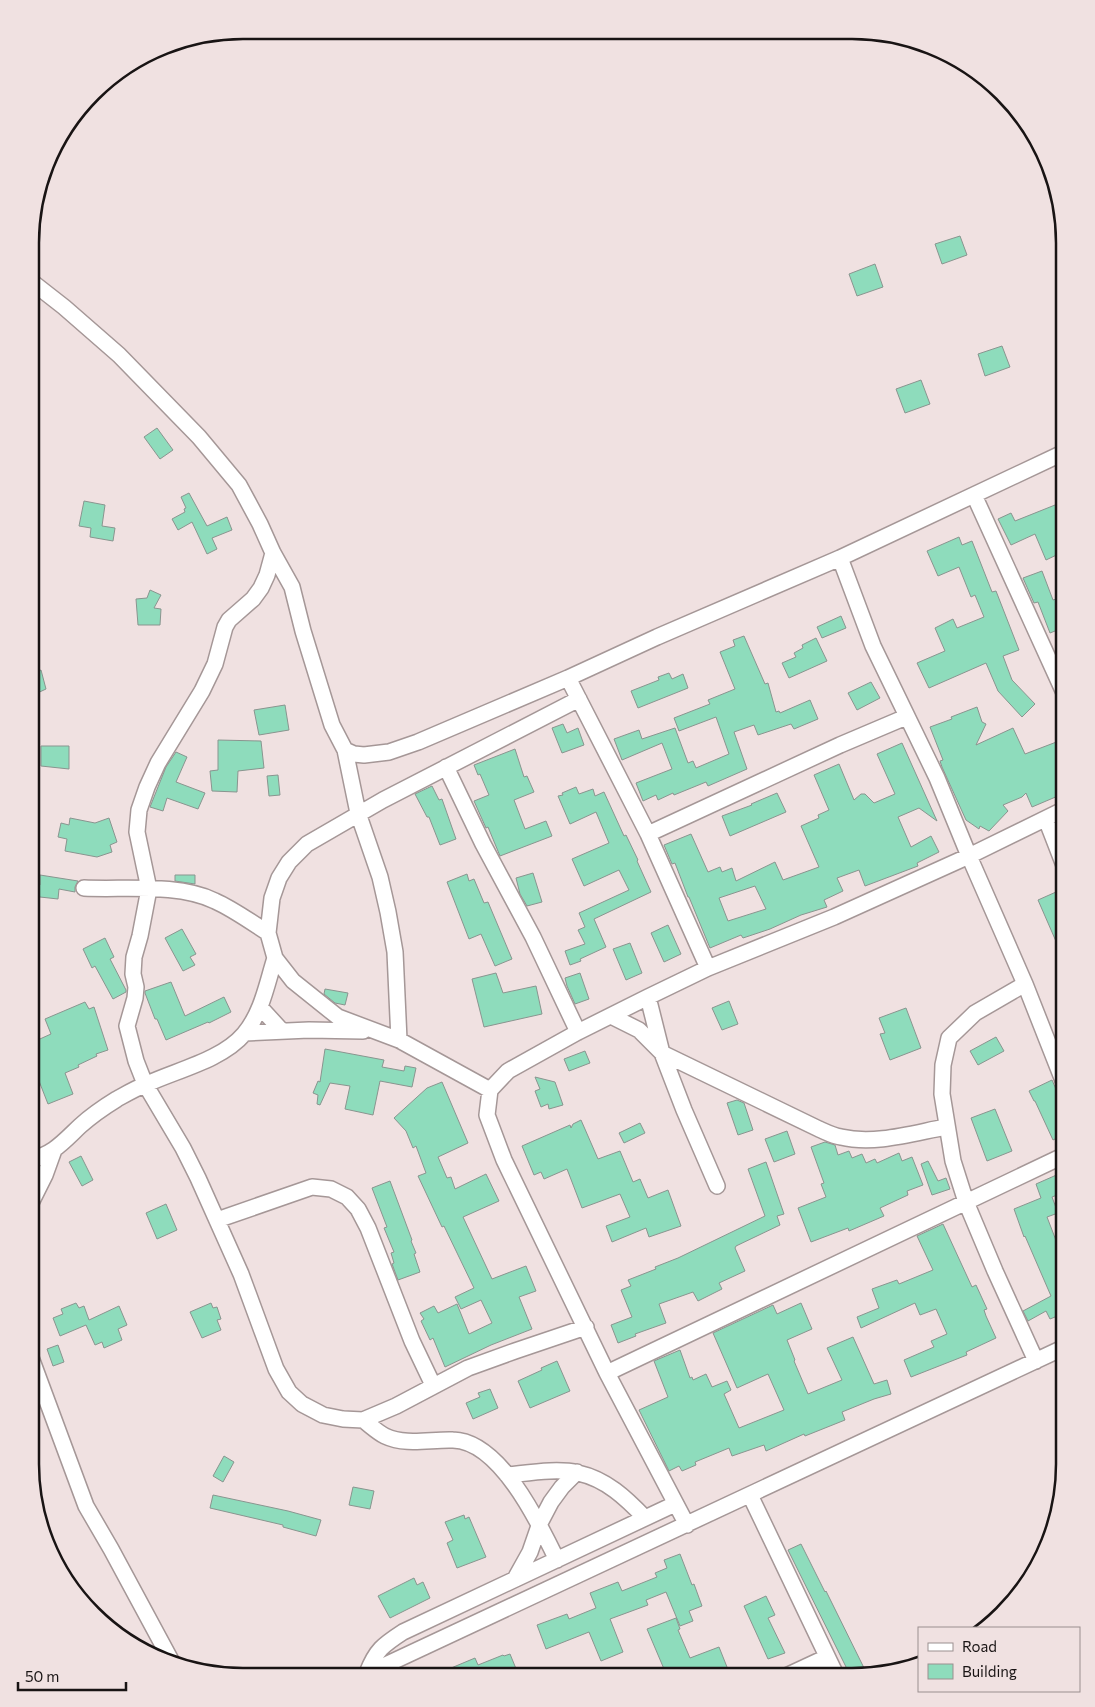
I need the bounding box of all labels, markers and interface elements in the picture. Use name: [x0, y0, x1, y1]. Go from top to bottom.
legend: [918, 1627, 1080, 1692]
text: Road: [962, 1637, 997, 1655]
scale bar: [18, 1660, 125, 1692]
text: Building: [962, 1662, 1017, 1680]
text: 50 m: [25, 1667, 59, 1685]

